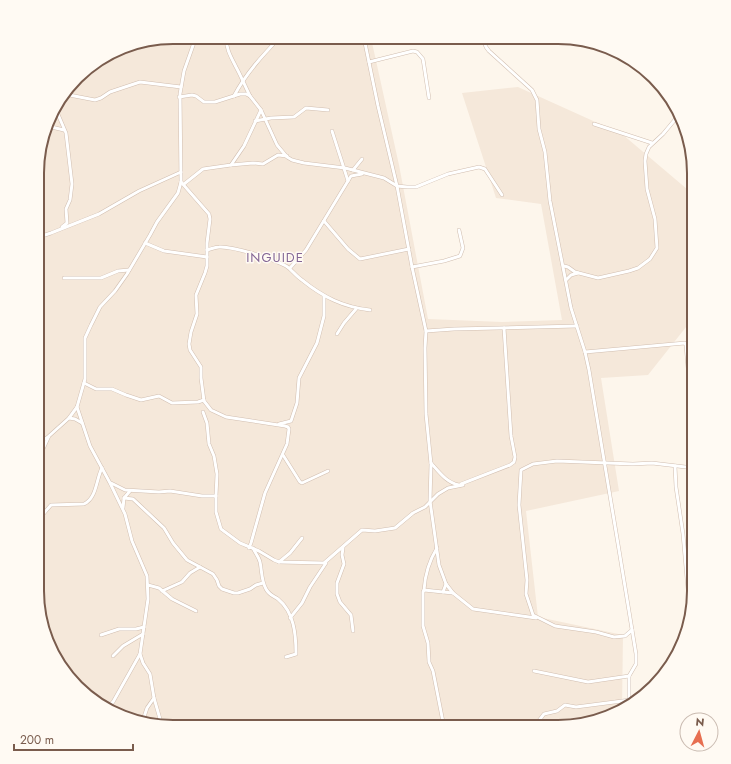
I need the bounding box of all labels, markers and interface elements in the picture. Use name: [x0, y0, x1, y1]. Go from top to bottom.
district label: INGUIDE: [246, 248, 304, 267]
north arrow: [679, 712, 719, 752]
text: N: [695, 714, 705, 730]
scale bar: [14, 726, 133, 752]
text: 200 m: [20, 731, 54, 749]

